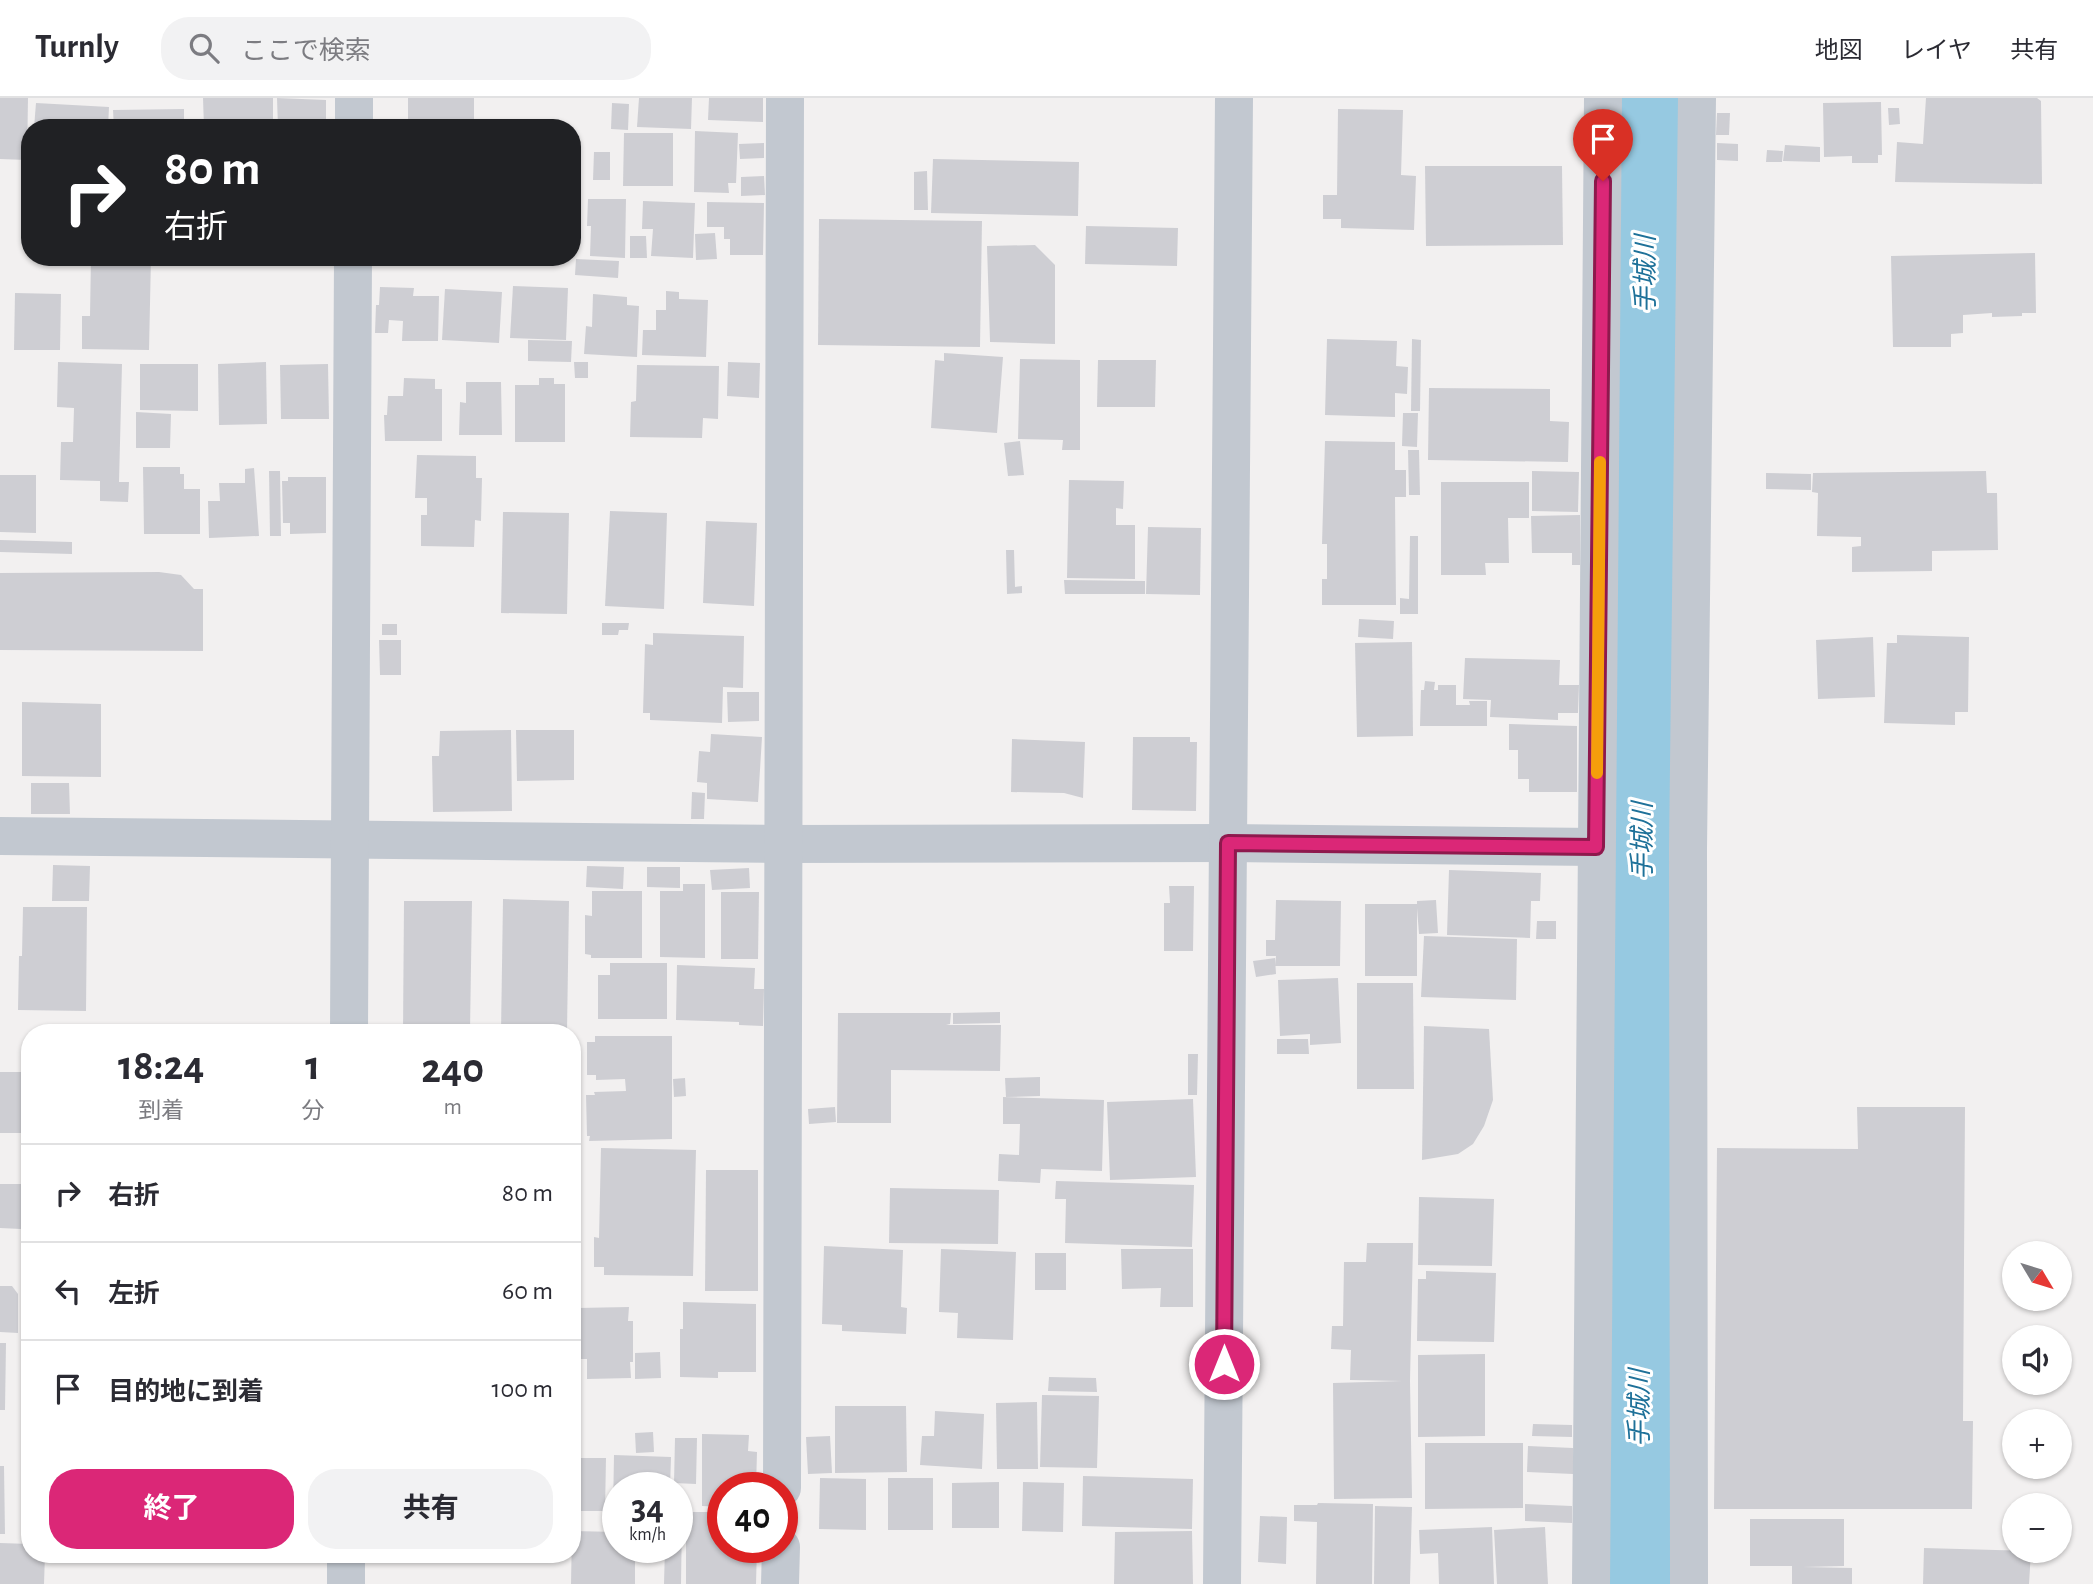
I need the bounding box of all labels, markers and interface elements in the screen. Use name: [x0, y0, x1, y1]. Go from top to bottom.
search box: [161, 17, 651, 80]
icon: search: [185, 29, 223, 67]
text: Turnly: [35, 31, 119, 64]
text: ここで検索: [241, 38, 371, 64]
text: 地図: [1815, 39, 1863, 63]
text: レイヤ: [1901, 39, 1972, 63]
text: 共有: [2010, 39, 2058, 63]
pin: [1573, 109, 1633, 181]
icon: arrive: [1584, 120, 1622, 158]
text: 80 m: [164, 145, 261, 194]
icon: right: [49, 147, 140, 238]
text: 右折: [164, 211, 228, 243]
water label: 手城川: [1632, 232, 1659, 313]
water label: 手城川: [1629, 799, 1656, 880]
text: 18:24: [118, 1045, 204, 1087]
text: 1: [305, 1045, 320, 1087]
text: 240: [421, 1048, 484, 1090]
text: m: [443, 1096, 462, 1119]
text: 到着: [138, 1100, 184, 1123]
text: 分: [301, 1100, 324, 1123]
icon: right: [49, 1174, 87, 1212]
text: 80 m: [502, 1180, 553, 1206]
text: 右折: [108, 1183, 160, 1209]
north arrow: [2002, 1241, 2072, 1311]
map controls: [2002, 1241, 2072, 1563]
icon: left: [49, 1272, 87, 1310]
text: 60 m: [502, 1278, 553, 1304]
text: 左折: [108, 1281, 160, 1307]
button: sound: [2002, 1325, 2072, 1395]
position arrow: [1187, 1327, 1261, 1401]
water label: 手城川: [1626, 1366, 1653, 1447]
icon: arrive: [49, 1370, 87, 1408]
text: 100 m: [492, 1376, 553, 1402]
text: 目的地に到着: [108, 1379, 264, 1405]
button: +: [2002, 1409, 2072, 1479]
button: 終了: [49, 1469, 294, 1549]
button: 共有: [308, 1469, 553, 1549]
speed limit sign: 40: [707, 1472, 798, 1563]
text: 34: [631, 1491, 664, 1526]
button: −: [2002, 1493, 2072, 1563]
text: km/h: [629, 1526, 666, 1544]

